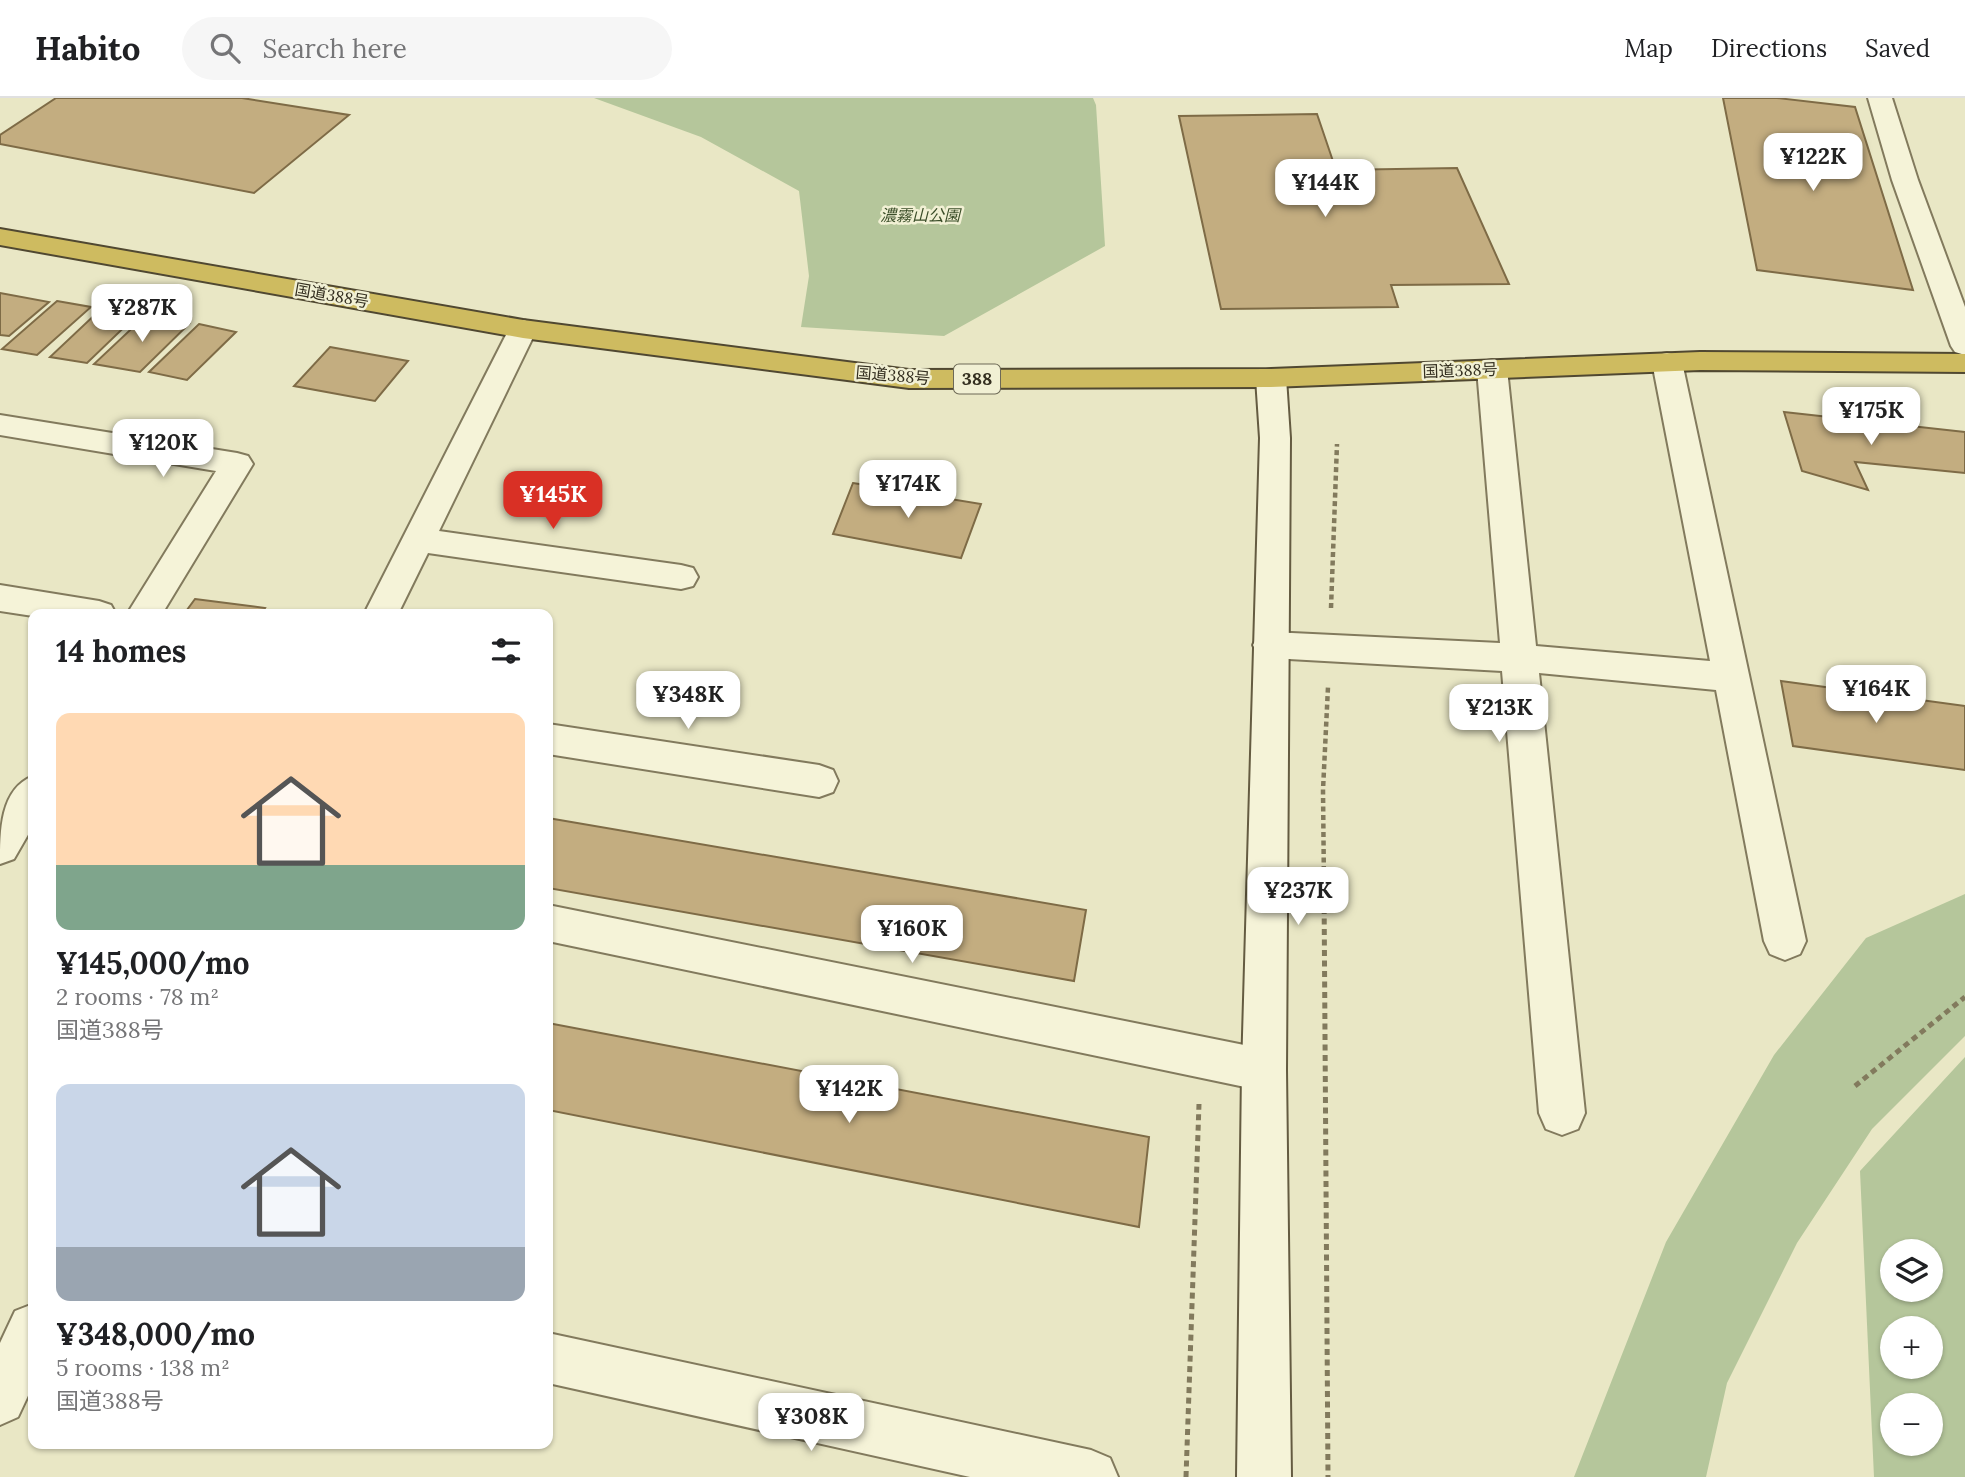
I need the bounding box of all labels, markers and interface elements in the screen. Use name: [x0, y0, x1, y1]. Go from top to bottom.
search box: [182, 17, 672, 80]
text: Habito: [35, 27, 140, 69]
icon: search: [206, 29, 244, 67]
text: Search here: [262, 32, 407, 65]
text: Map: [1624, 33, 1673, 64]
text: Directions: [1711, 33, 1827, 64]
text: Saved: [1865, 33, 1930, 64]
pin: ¥122K: [1764, 134, 1862, 193]
text: ¥122K: [1780, 141, 1846, 170]
pin: ¥144K: [1276, 159, 1374, 219]
text: ¥144K: [1291, 167, 1359, 196]
park label: 濃霧山公園: [880, 205, 962, 225]
street label: 国道388号: [293, 279, 371, 311]
pin: ¥287K: [93, 285, 191, 344]
text: ¥287K: [107, 292, 177, 321]
street label: 国道388号: [1422, 359, 1498, 381]
street label: 国道388号: [855, 362, 931, 388]
road number: 388: [954, 365, 1000, 394]
pin: ¥175K: [1822, 388, 1920, 447]
text: ¥175K: [1838, 395, 1904, 424]
pin: ¥120K: [114, 420, 212, 479]
text: ¥120K: [128, 427, 198, 456]
pin: ¥174K: [859, 460, 957, 520]
text: ¥174K: [875, 468, 941, 497]
pin: ¥145K: [504, 472, 602, 531]
text: ¥145K: [519, 479, 587, 508]
text: 14 homes: [56, 632, 186, 670]
icon: filters: [487, 632, 525, 670]
pin: ¥164K: [1827, 666, 1925, 725]
pin: ¥348K: [639, 672, 737, 731]
text: ¥164K: [1842, 673, 1910, 702]
text: ¥348K: [652, 679, 724, 708]
pin: ¥213K: [1450, 684, 1548, 744]
text: ¥213K: [1465, 692, 1533, 721]
icon: home: [228, 758, 354, 884]
pin: ¥237K: [1249, 868, 1347, 927]
text: ¥237K: [1264, 875, 1332, 904]
pin: ¥160K: [863, 906, 961, 965]
text: ¥160K: [877, 913, 947, 942]
text: ¥145,000/mo: [56, 944, 249, 982]
text: 2 rooms · 78 m²: [56, 982, 219, 1011]
text: 国道388号: [56, 1015, 164, 1044]
pin: ¥142K: [800, 1066, 898, 1125]
text: ¥142K: [815, 1073, 883, 1102]
icon: home: [228, 1129, 354, 1255]
map controls: [1880, 1239, 1943, 1456]
button: layers: [1880, 1239, 1943, 1302]
text: ¥348,000/mo: [56, 1315, 255, 1353]
button: +: [1880, 1316, 1943, 1379]
text: 5 rooms · 138 m²: [56, 1353, 230, 1382]
text: 国道388号: [56, 1386, 164, 1415]
button: −: [1880, 1393, 1943, 1456]
pin: ¥308K: [762, 1394, 860, 1453]
text: ¥308K: [774, 1401, 848, 1430]

